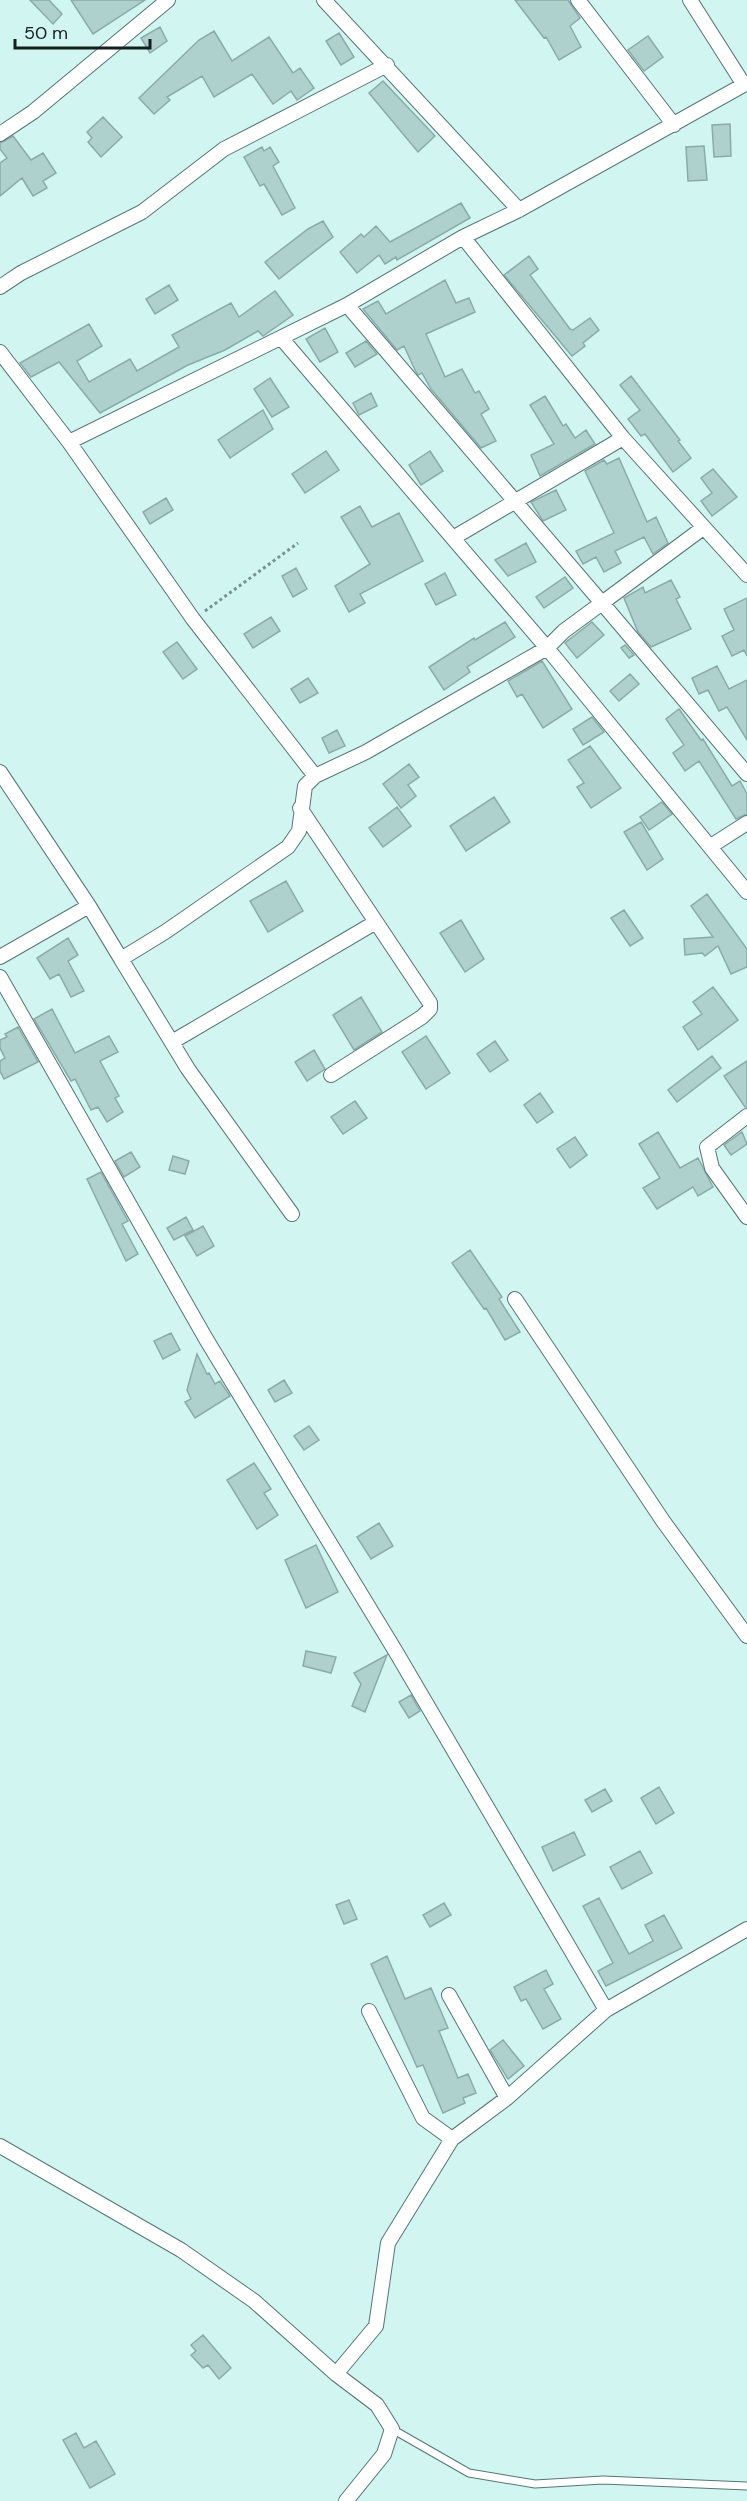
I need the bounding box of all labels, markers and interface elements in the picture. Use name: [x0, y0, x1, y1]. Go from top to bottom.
scale bar: [15, 12, 150, 50]
text: 50 m: [24, 21, 68, 45]

